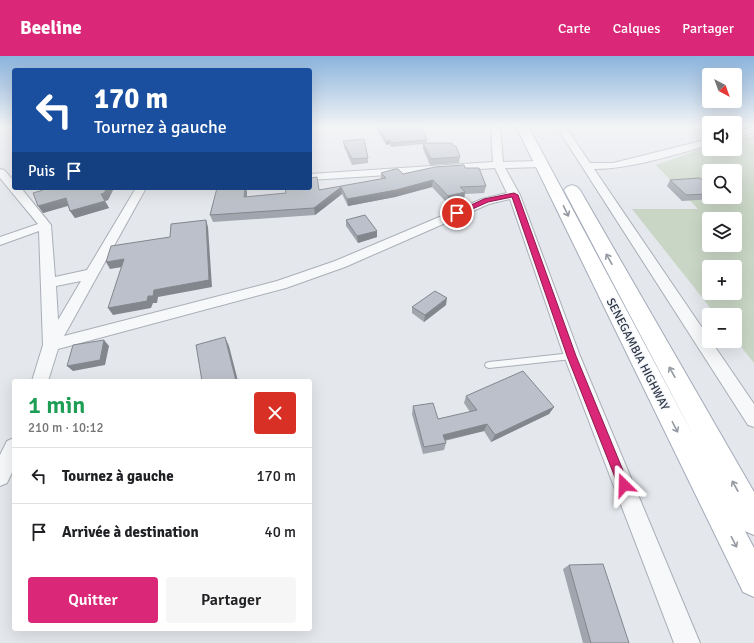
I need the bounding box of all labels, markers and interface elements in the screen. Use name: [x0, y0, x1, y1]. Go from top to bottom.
text: Beeline: [20, 16, 82, 40]
text: Carte: [558, 20, 591, 37]
text: Calques: [613, 20, 660, 37]
text: Partager: [682, 20, 734, 37]
north arrow: [702, 68, 742, 108]
map controls: [702, 68, 742, 348]
text: 170 m: [94, 82, 168, 116]
icon: left: [28, 84, 80, 136]
text: Tournez à gauche: [94, 116, 227, 138]
button: sound: [702, 116, 742, 156]
icon: arrive: [63, 160, 85, 182]
text: Puis: [28, 162, 55, 180]
button: search: [702, 164, 742, 204]
pin: [440, 196, 474, 230]
icon: arrive: [446, 202, 468, 224]
one-way arrow: [563, 205, 570, 217]
button: layers: [702, 212, 742, 252]
one-way arrow: [605, 253, 612, 265]
button: +: [702, 260, 742, 300]
street label: SENEGAMBIA HIGHWAY: [603, 296, 672, 413]
button: −: [702, 308, 742, 348]
one-way arrow: [667, 366, 675, 378]
text: 1 min: [28, 390, 85, 420]
button: close: [254, 392, 296, 434]
text: 210 m · 10:12: [28, 420, 104, 436]
one-way arrow: [672, 420, 679, 432]
position arrow: [603, 464, 645, 506]
icon: left: [28, 465, 50, 487]
text: Tournez à gauche: [62, 467, 174, 485]
text: 170 m: [256, 467, 296, 485]
one-way arrow: [731, 480, 738, 492]
icon: arrive: [28, 521, 50, 543]
text: Arrivée à destination: [62, 523, 199, 541]
text: 40 m: [265, 523, 296, 541]
one-way arrow: [731, 536, 739, 548]
button: Quitter: [28, 577, 158, 623]
button: Partager: [166, 577, 296, 623]

